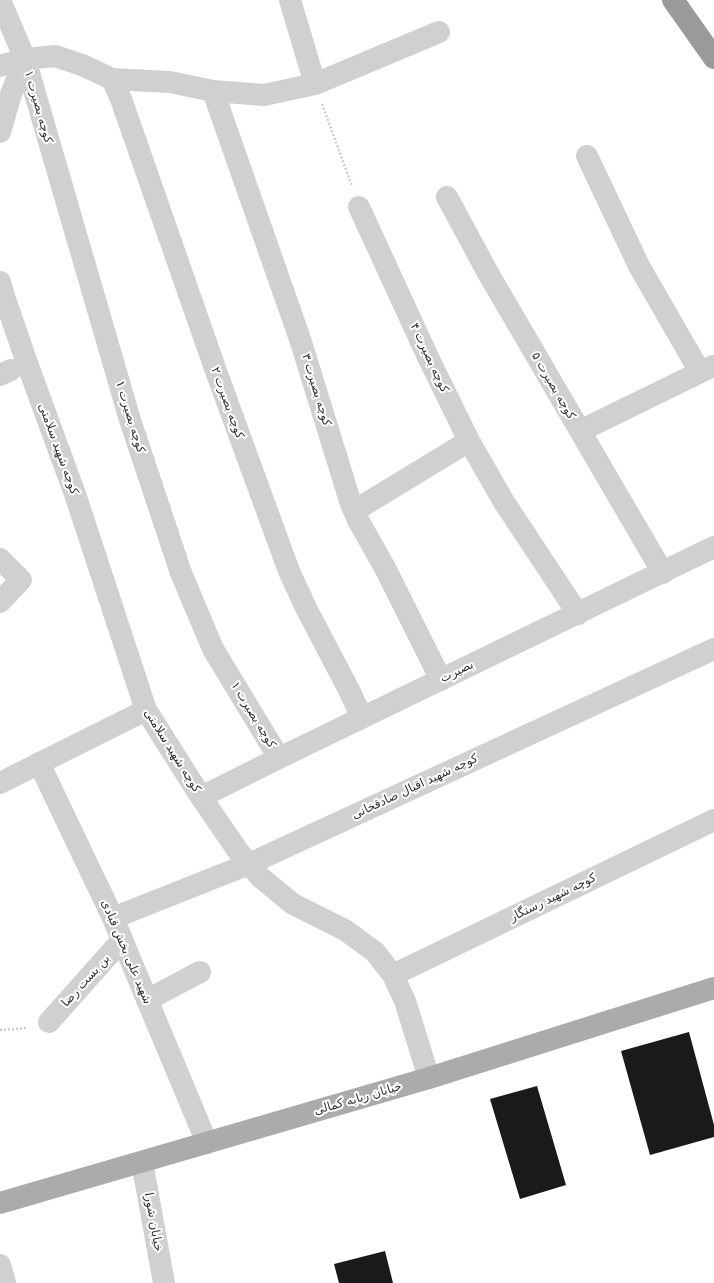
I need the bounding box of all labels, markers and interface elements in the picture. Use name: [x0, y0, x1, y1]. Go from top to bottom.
street label: کوچه بصیرت ۱: [21, 69, 55, 145]
street label: کوچه بصیرت ۴: [407, 321, 451, 395]
street label: کوچه بصیرت ۵: [528, 350, 578, 422]
street label: کوچه بصیرت ۳: [298, 352, 334, 428]
street label: کوچه بصیرت ۲: [207, 365, 247, 441]
street label: کوچه بصیرت ۱: [112, 379, 148, 455]
street label: کوچه شهید سلامتی: [35, 401, 81, 497]
street label: بصیرت: [438, 658, 476, 686]
street label: کوچه بصیرت ۱: [227, 679, 279, 751]
street label: کوچه شهید سلامتی: [140, 706, 204, 796]
street label: کوچه شهید اقبال صادقخانی: [350, 751, 480, 823]
street label: کوچه شهید رستگار: [507, 871, 599, 925]
street label: شهید علی بخش قبادی: [97, 898, 155, 1006]
street label: بن بست رضا: [59, 952, 113, 1010]
street label: خیابان ربابه کمالی: [312, 1080, 404, 1118]
street label: خیابان شورا: [141, 1191, 165, 1253]

